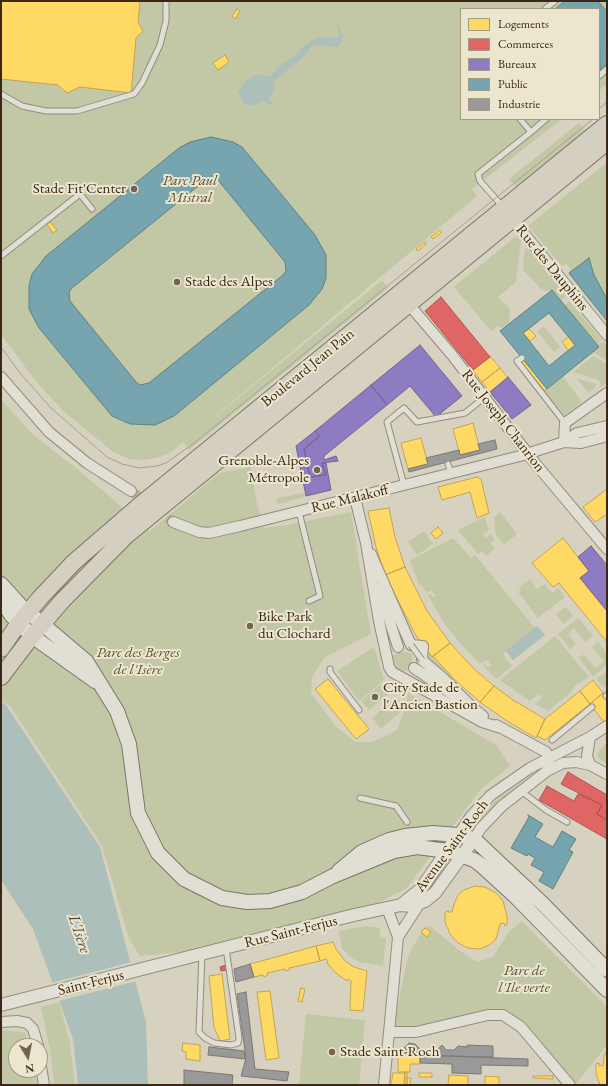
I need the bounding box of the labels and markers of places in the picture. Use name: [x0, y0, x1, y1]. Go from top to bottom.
place label: Stade Fit'Center: [33, 180, 126, 198]
marker: Stade Fit'Center: [129, 184, 139, 194]
place label: Stade des Alpes: [185, 273, 273, 291]
marker: Stade des Alpes: [172, 277, 182, 287]
place label: Grenoble-Alpes Métropole: [218, 452, 309, 487]
marker: Grenoble-Alpes Métropole: [312, 465, 322, 475]
place label: Bike Park du Clochard: [258, 608, 331, 643]
marker: Bike Park du Clochard: [245, 621, 255, 631]
place label: City Stade de l'Ancien Bastion: [383, 679, 478, 714]
marker: City Stade de l'Ancien Bastion: [370, 692, 380, 702]
place label: Stade Saint-Roch: [340, 1043, 439, 1061]
marker: Stade Saint-Roch: [327, 1047, 337, 1057]

